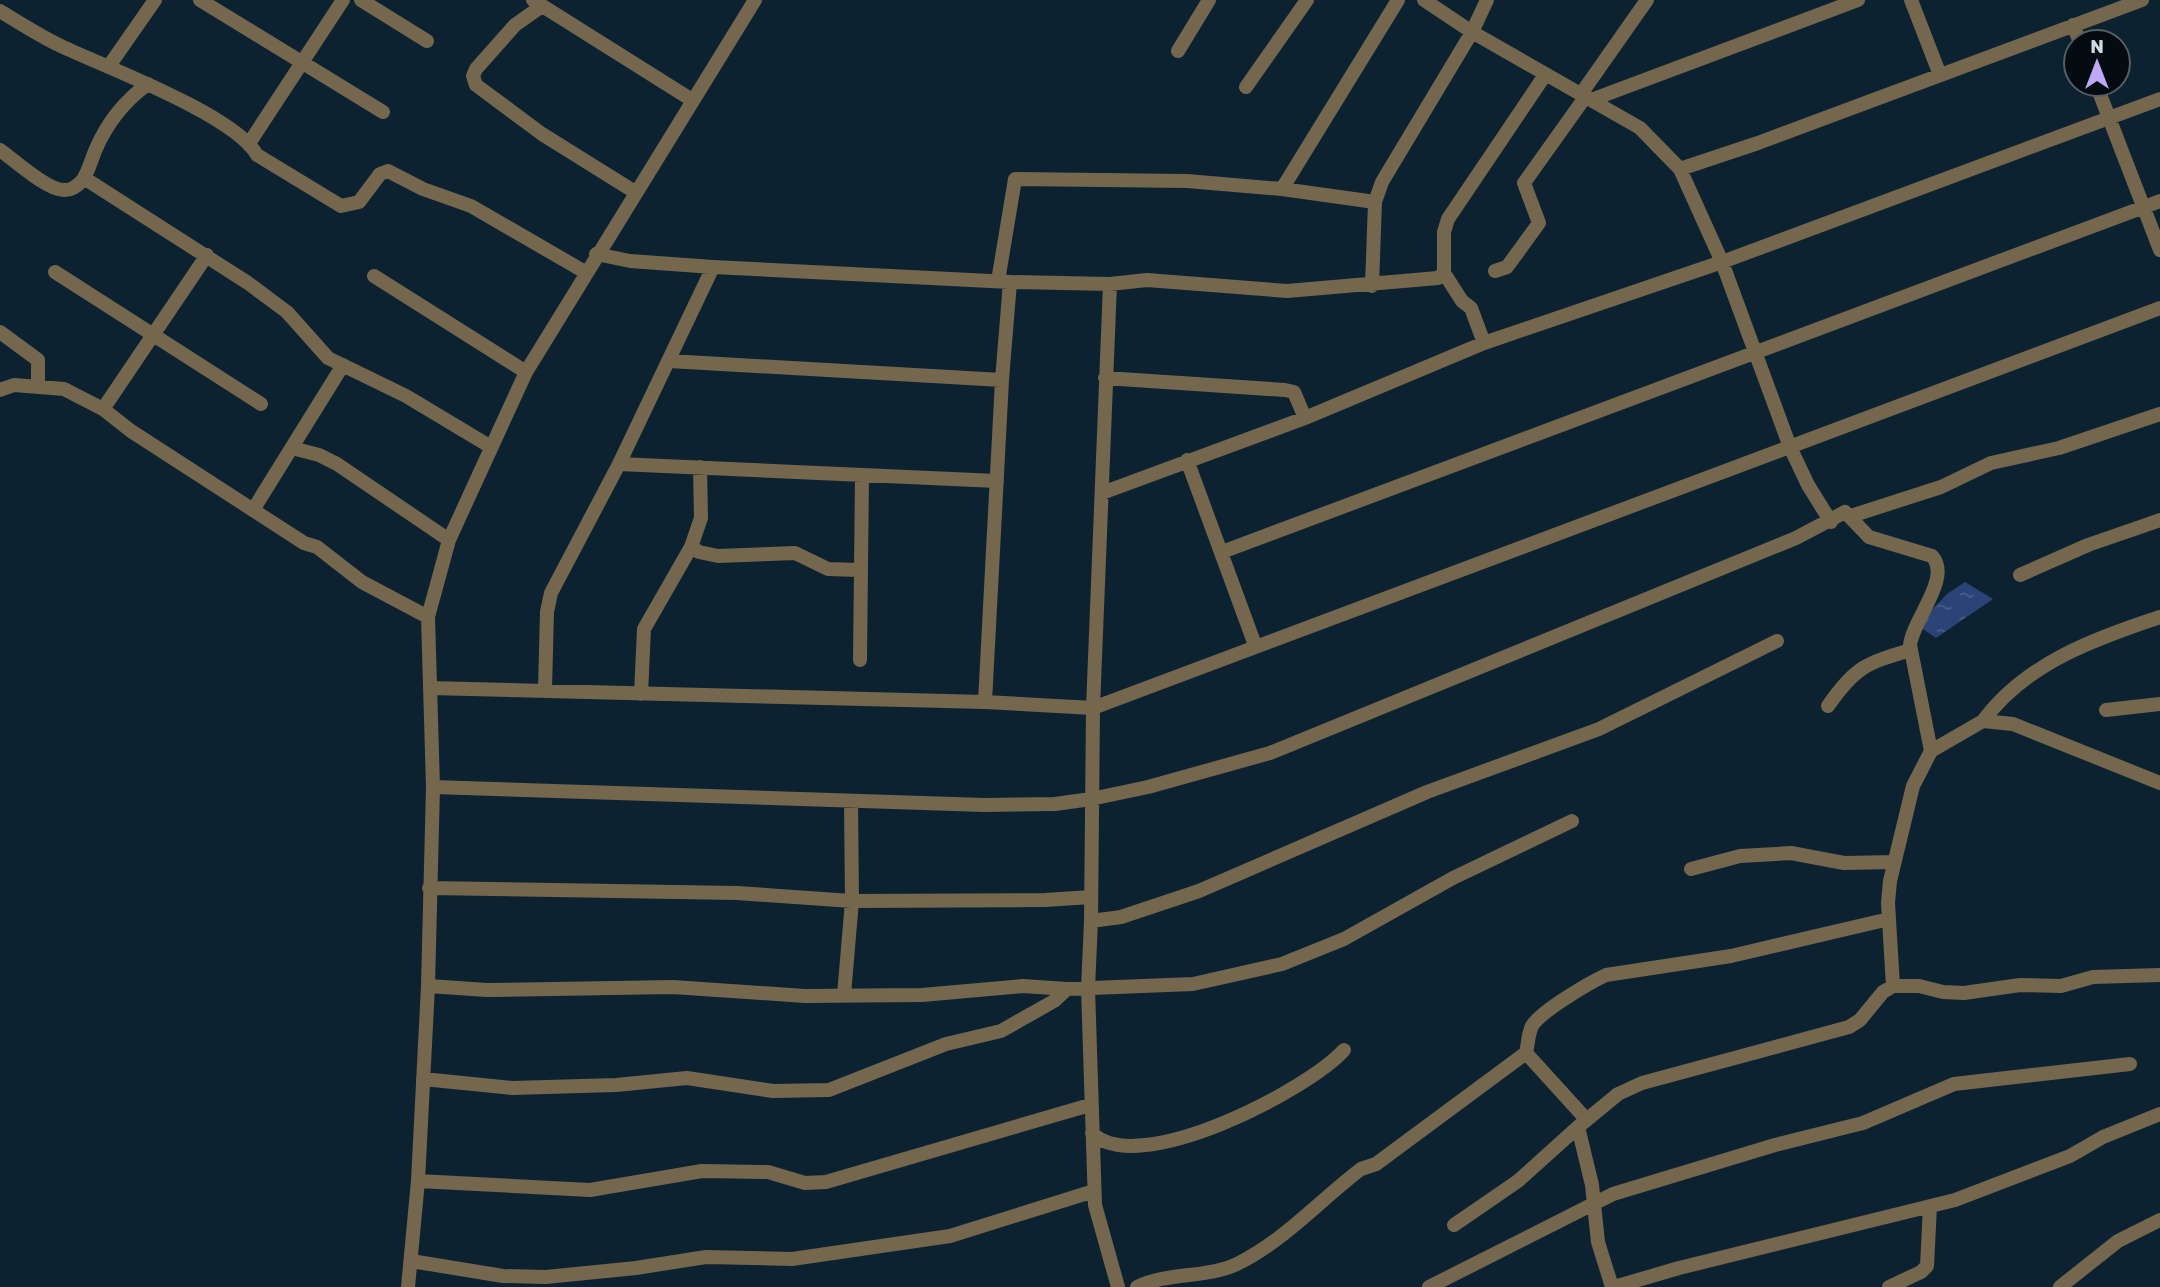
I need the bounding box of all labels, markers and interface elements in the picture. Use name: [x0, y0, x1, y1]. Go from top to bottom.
north arrow: [2062, 28, 2132, 98]
text: N: [2090, 35, 2104, 58]

